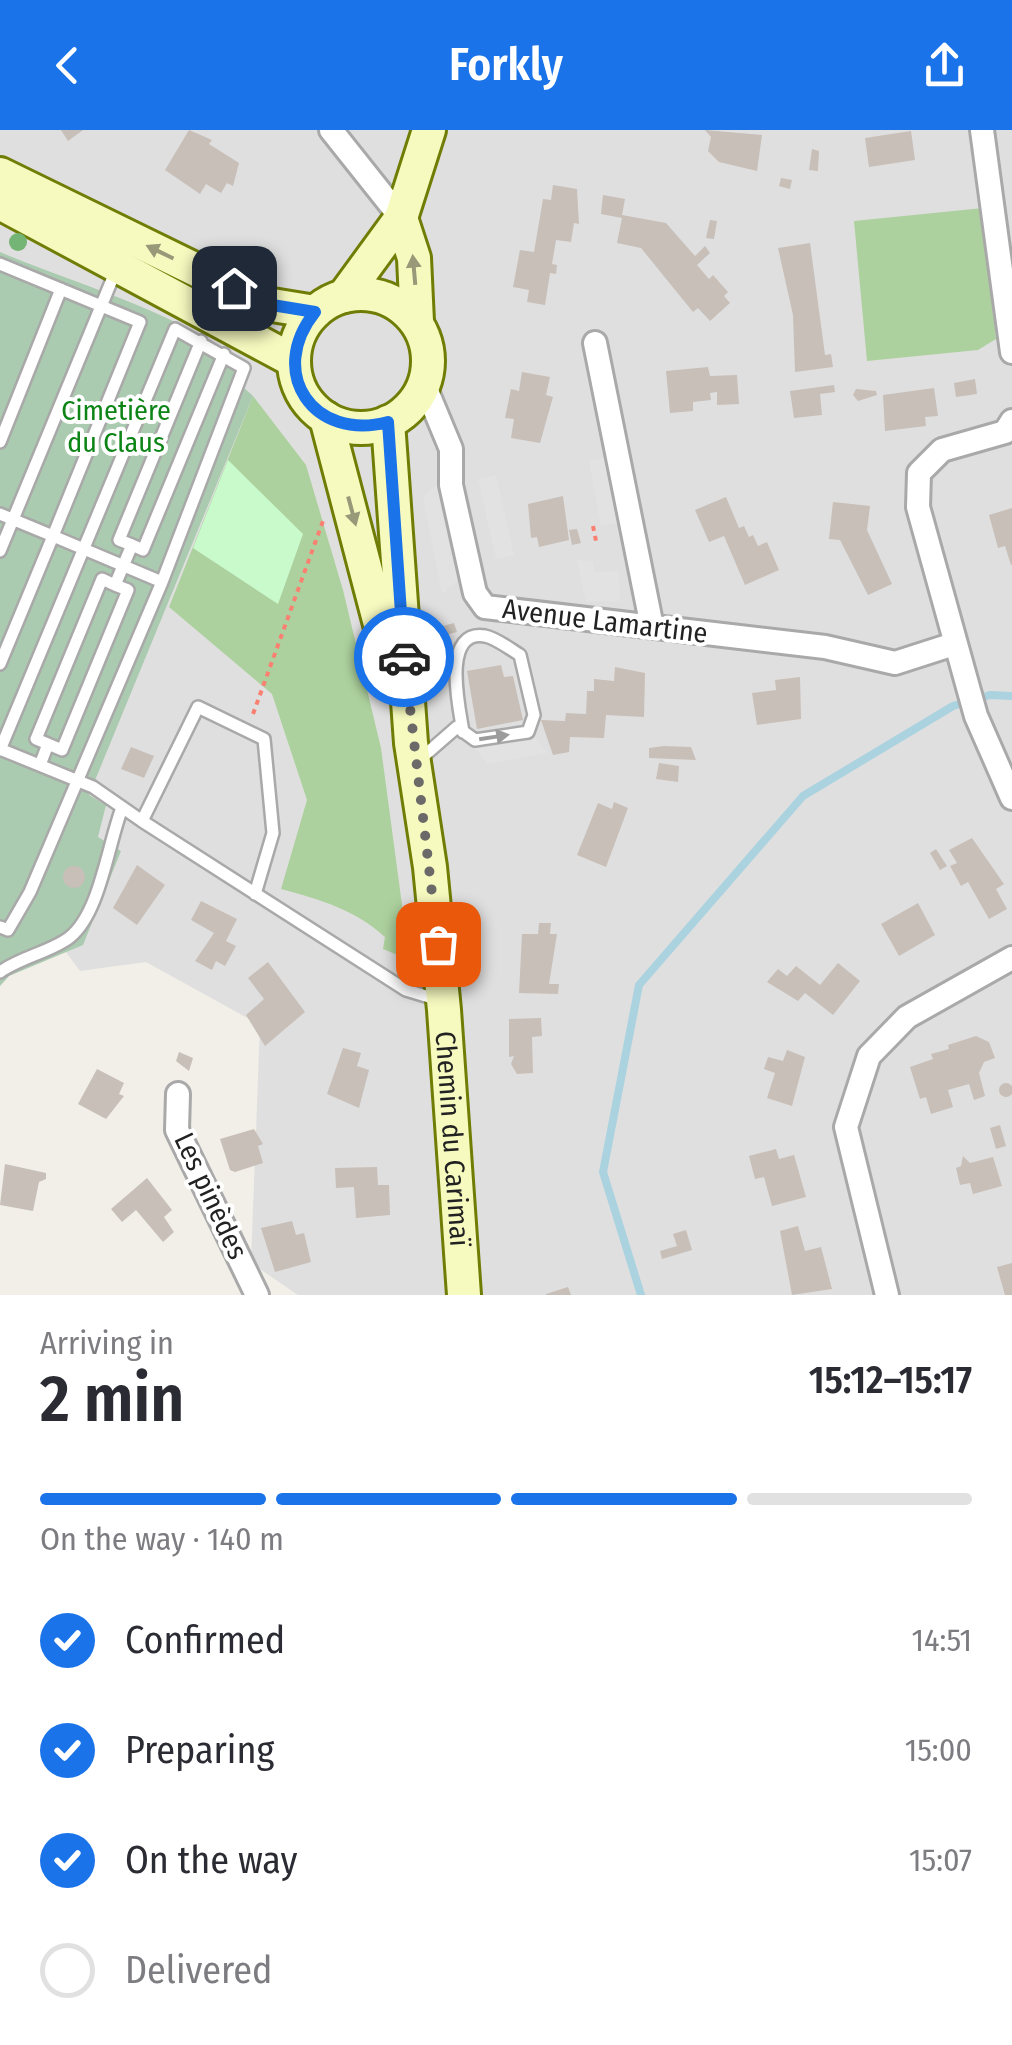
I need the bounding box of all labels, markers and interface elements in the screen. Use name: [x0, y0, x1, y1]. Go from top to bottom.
icon: back: [40, 38, 95, 93]
text: Forkly: [449, 38, 563, 92]
icon: share: [917, 38, 972, 93]
one-way arrow: [146, 244, 175, 261]
pin: [192, 246, 277, 331]
one-way arrow: [405, 253, 421, 285]
icon: home: [207, 261, 262, 316]
park label: Cimetière du Claus: [61, 394, 171, 459]
one-way arrow: [344, 496, 360, 527]
street label: Avenue Lamartine: [501, 592, 709, 650]
courier: [354, 607, 454, 707]
icon: car: [377, 630, 432, 685]
one-way arrow: [479, 729, 511, 744]
pin: [396, 902, 481, 987]
icon: bag: [411, 917, 466, 972]
street label: Chemin du Carimaï: [429, 1030, 477, 1248]
street label: Les pinèdes: [167, 1128, 255, 1264]
text: Arriving in: [40, 1324, 174, 1362]
text: 15:12–15:17: [809, 1357, 972, 1403]
text: 2 min: [40, 1360, 184, 1438]
text: On the way · 140 m: [40, 1520, 284, 1558]
icon: check: [40, 1613, 95, 1668]
text: Confirmed: [125, 1617, 285, 1663]
text: 14:51: [912, 1621, 972, 1659]
icon: check: [40, 1723, 95, 1778]
text: Preparing: [125, 1727, 274, 1773]
text: 15:00: [905, 1731, 972, 1769]
icon: check: [40, 1833, 95, 1888]
text: On the way: [125, 1837, 297, 1883]
text: 15:07: [909, 1841, 972, 1879]
text: Delivered: [125, 1947, 272, 1993]

